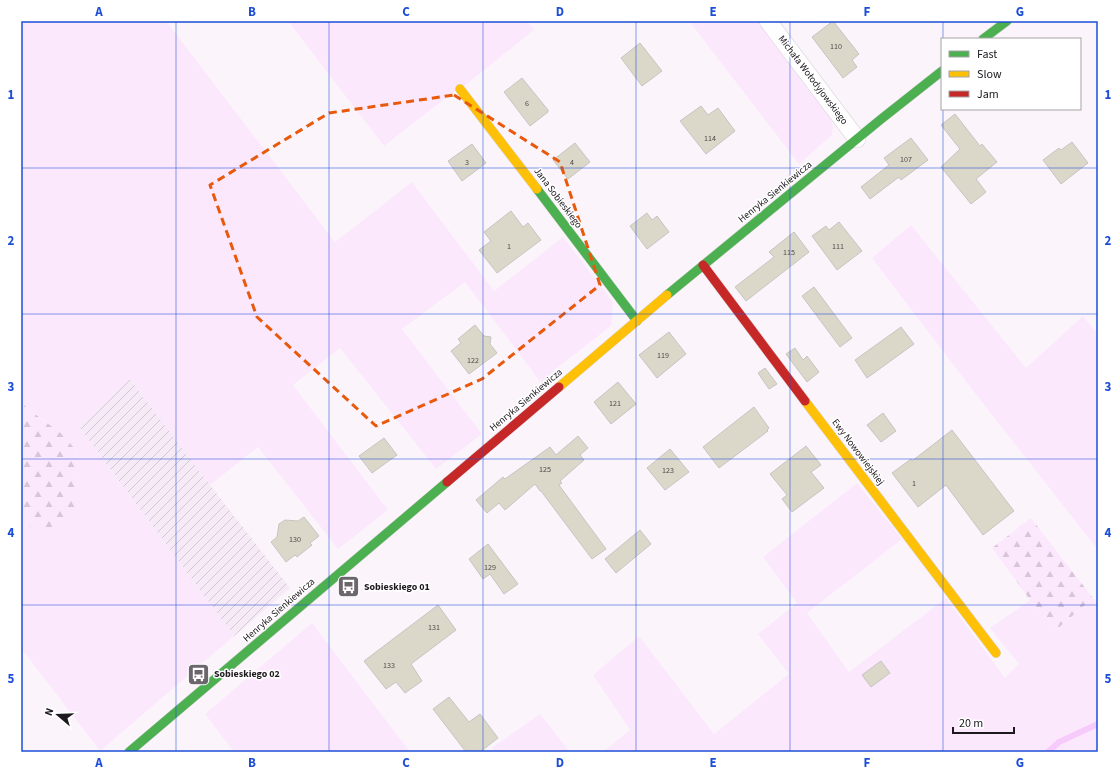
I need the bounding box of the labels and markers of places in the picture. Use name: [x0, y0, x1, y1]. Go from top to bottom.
bus stop icon: Sobieskiego 01: [335, 574, 361, 600]
place label: Sobieskiego 01: [364, 580, 430, 594]
bus stop icon: Sobieskiego 02: [186, 661, 212, 687]
place label: Sobieskiego 02: [214, 667, 280, 681]

